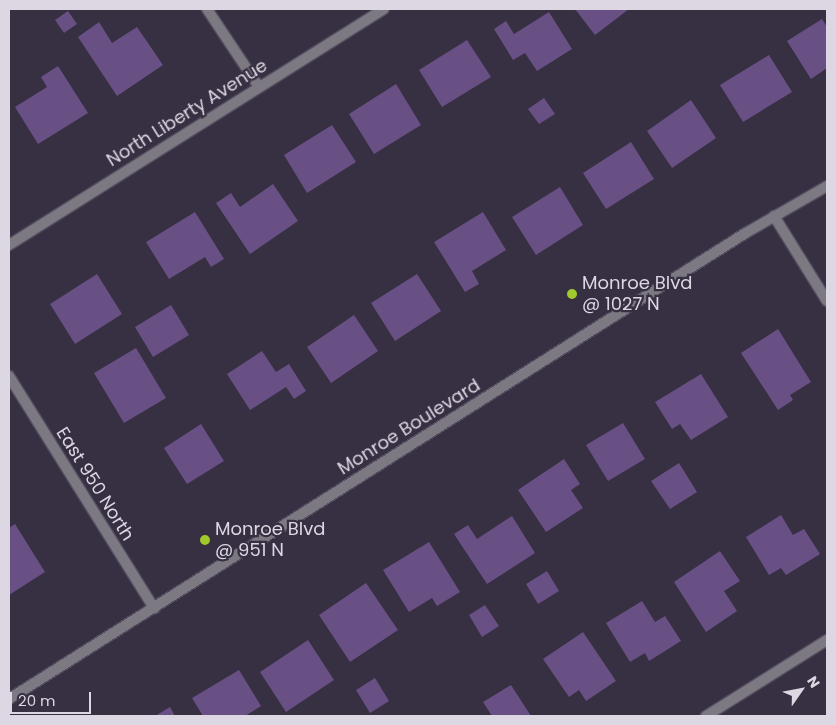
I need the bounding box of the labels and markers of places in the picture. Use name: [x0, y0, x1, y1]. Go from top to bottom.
place label: Monroe Blvd @ 1027 N: [582, 273, 692, 316]
marker: Monroe Blvd @ 1027 N: [566, 288, 578, 300]
place label: Monroe Blvd @ 951 N: [215, 519, 325, 562]
marker: Monroe Blvd @ 951 N: [199, 534, 211, 546]

